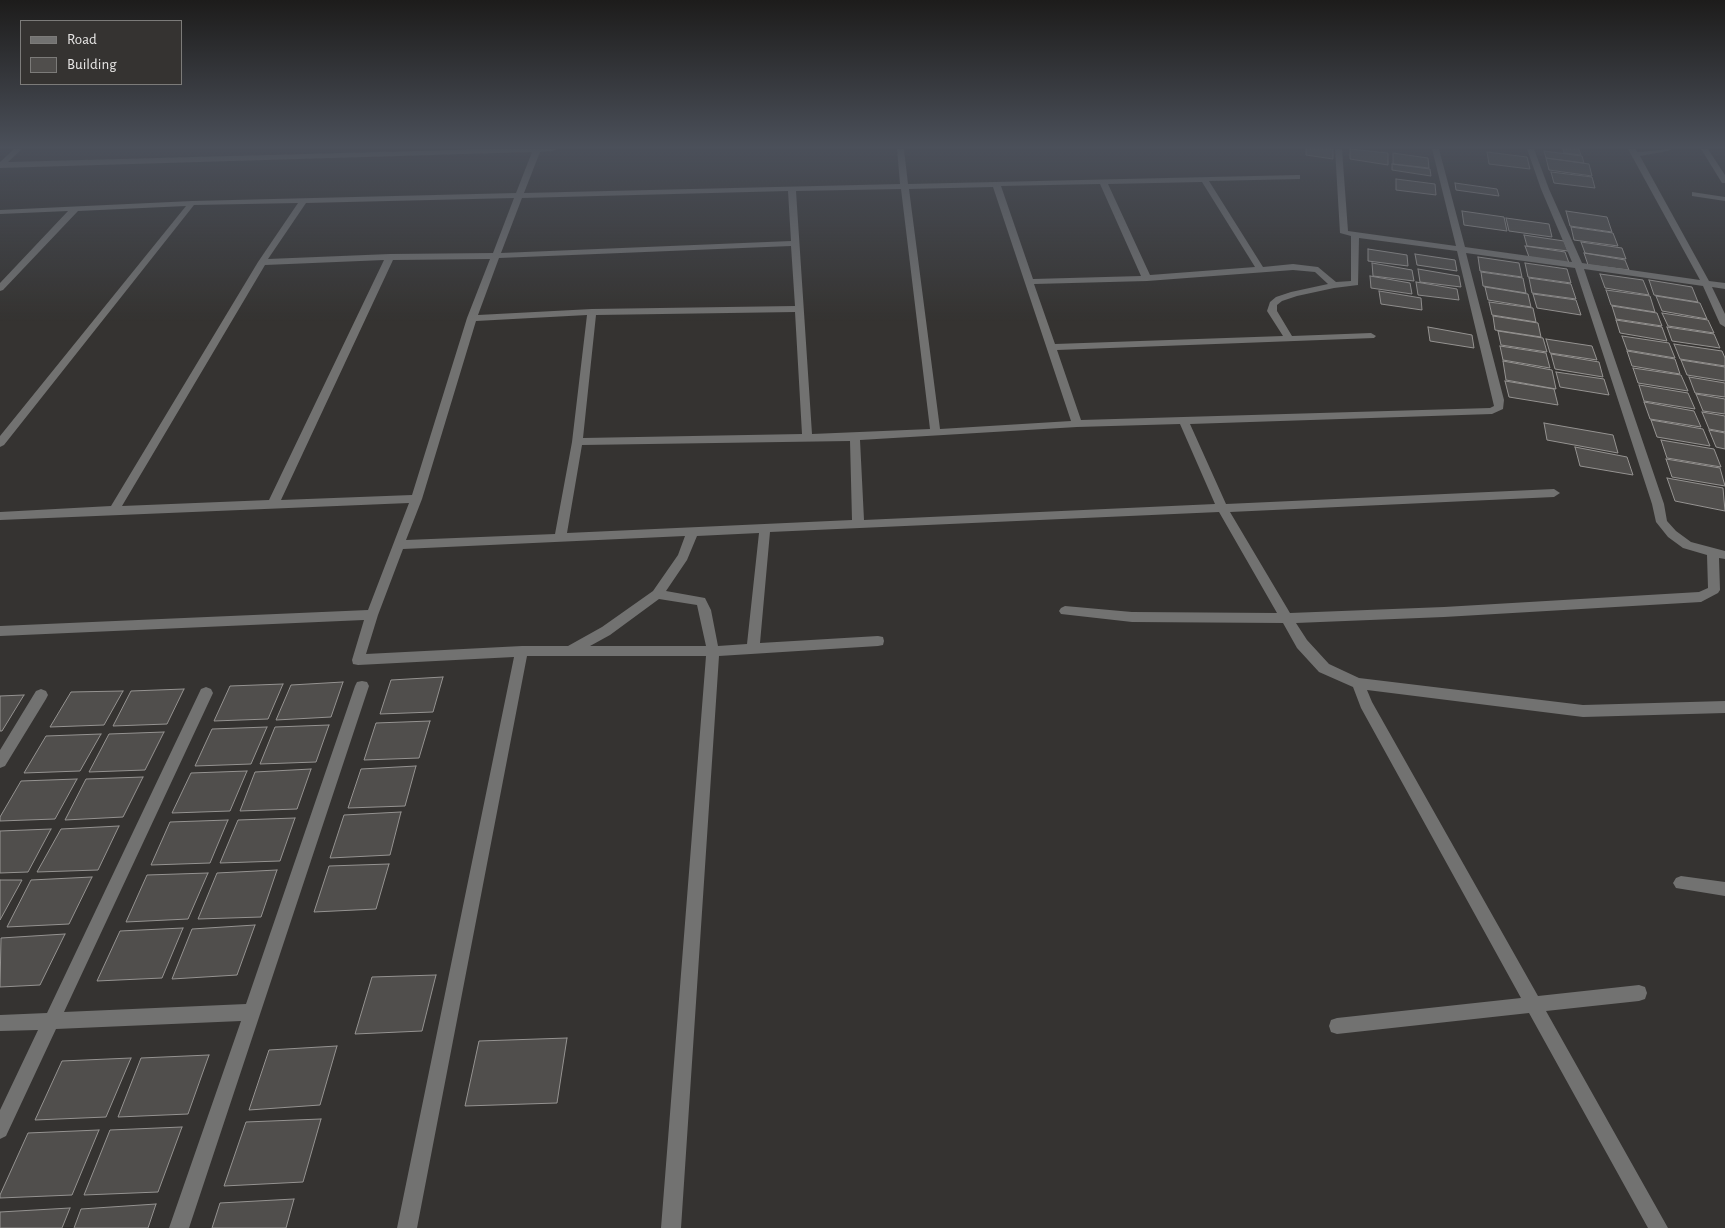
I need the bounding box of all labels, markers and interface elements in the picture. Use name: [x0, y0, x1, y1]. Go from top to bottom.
legend: [20, 20, 182, 85]
text: Road: [67, 32, 97, 47]
text: Building: [67, 57, 117, 72]

